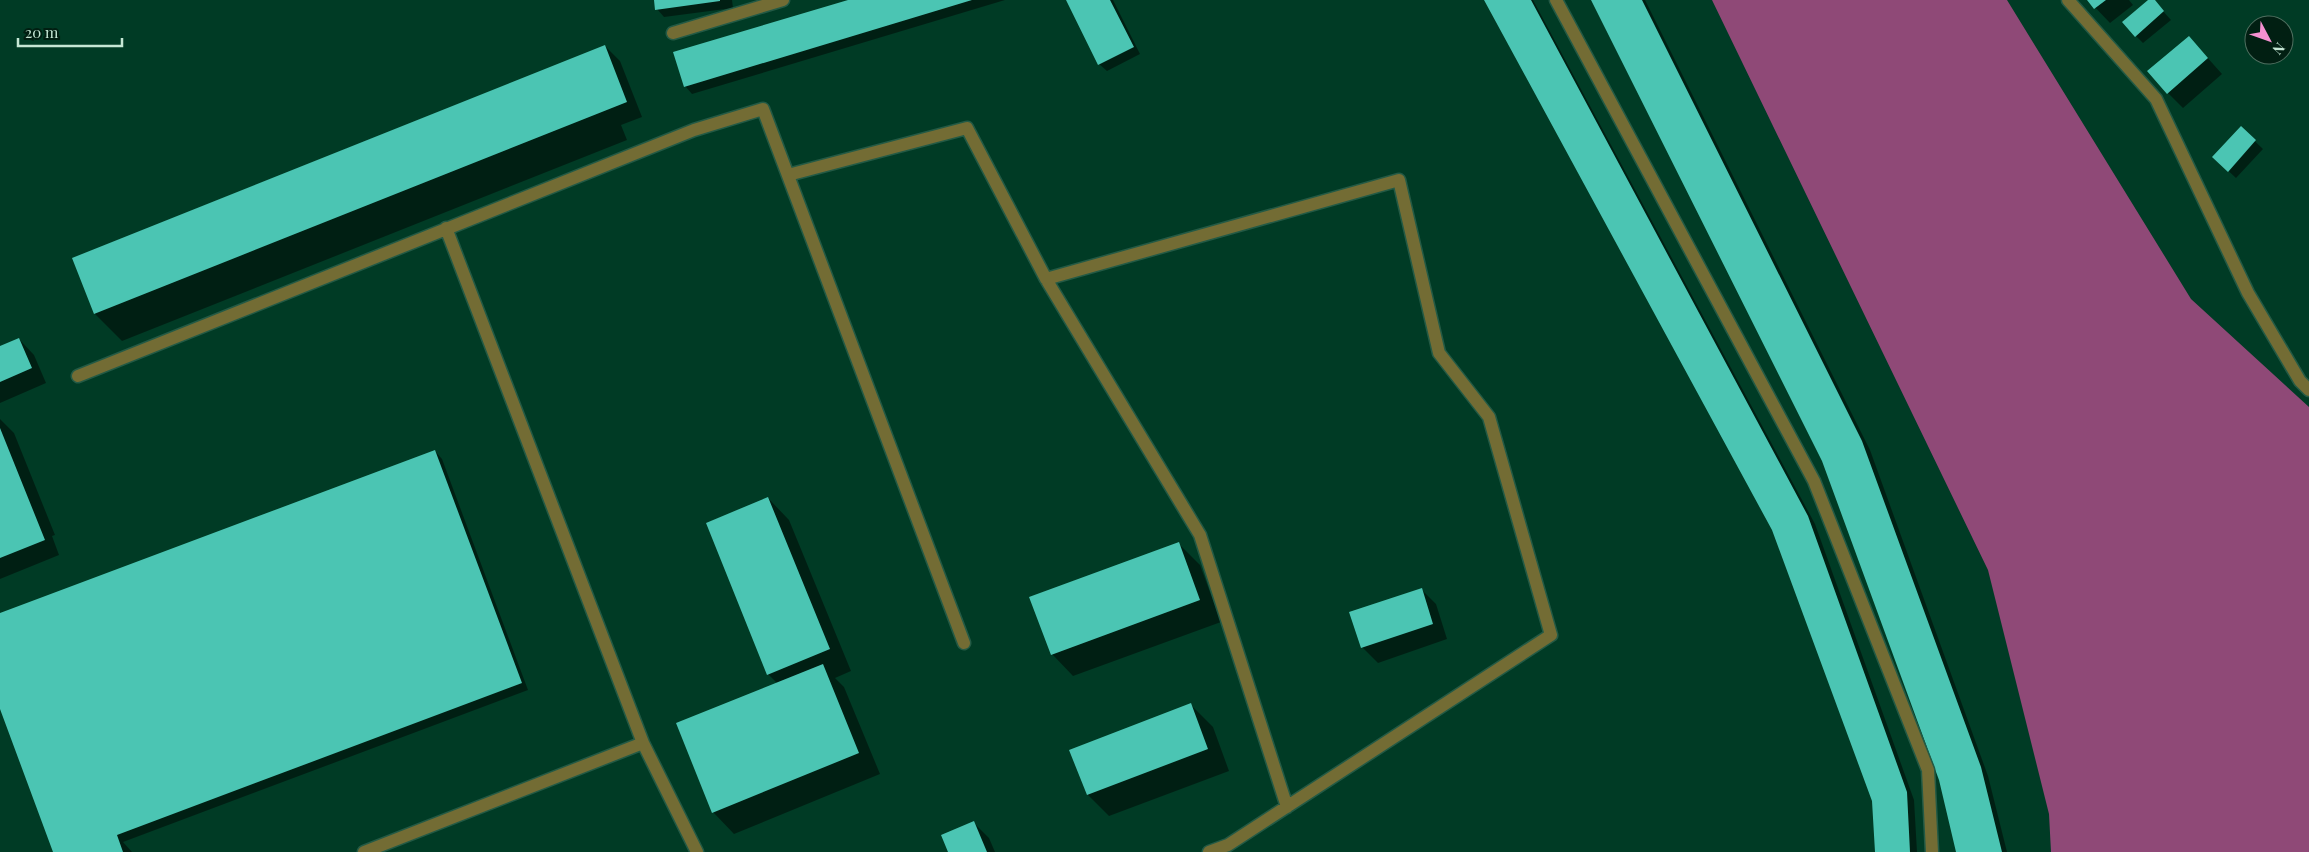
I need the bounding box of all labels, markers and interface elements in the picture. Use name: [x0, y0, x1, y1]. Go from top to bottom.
scale bar: [18, 15, 121, 47]
north arrow: [2244, 15, 2294, 65]
text: 20 m: [25, 22, 59, 42]
text: N: [2269, 39, 2290, 59]

